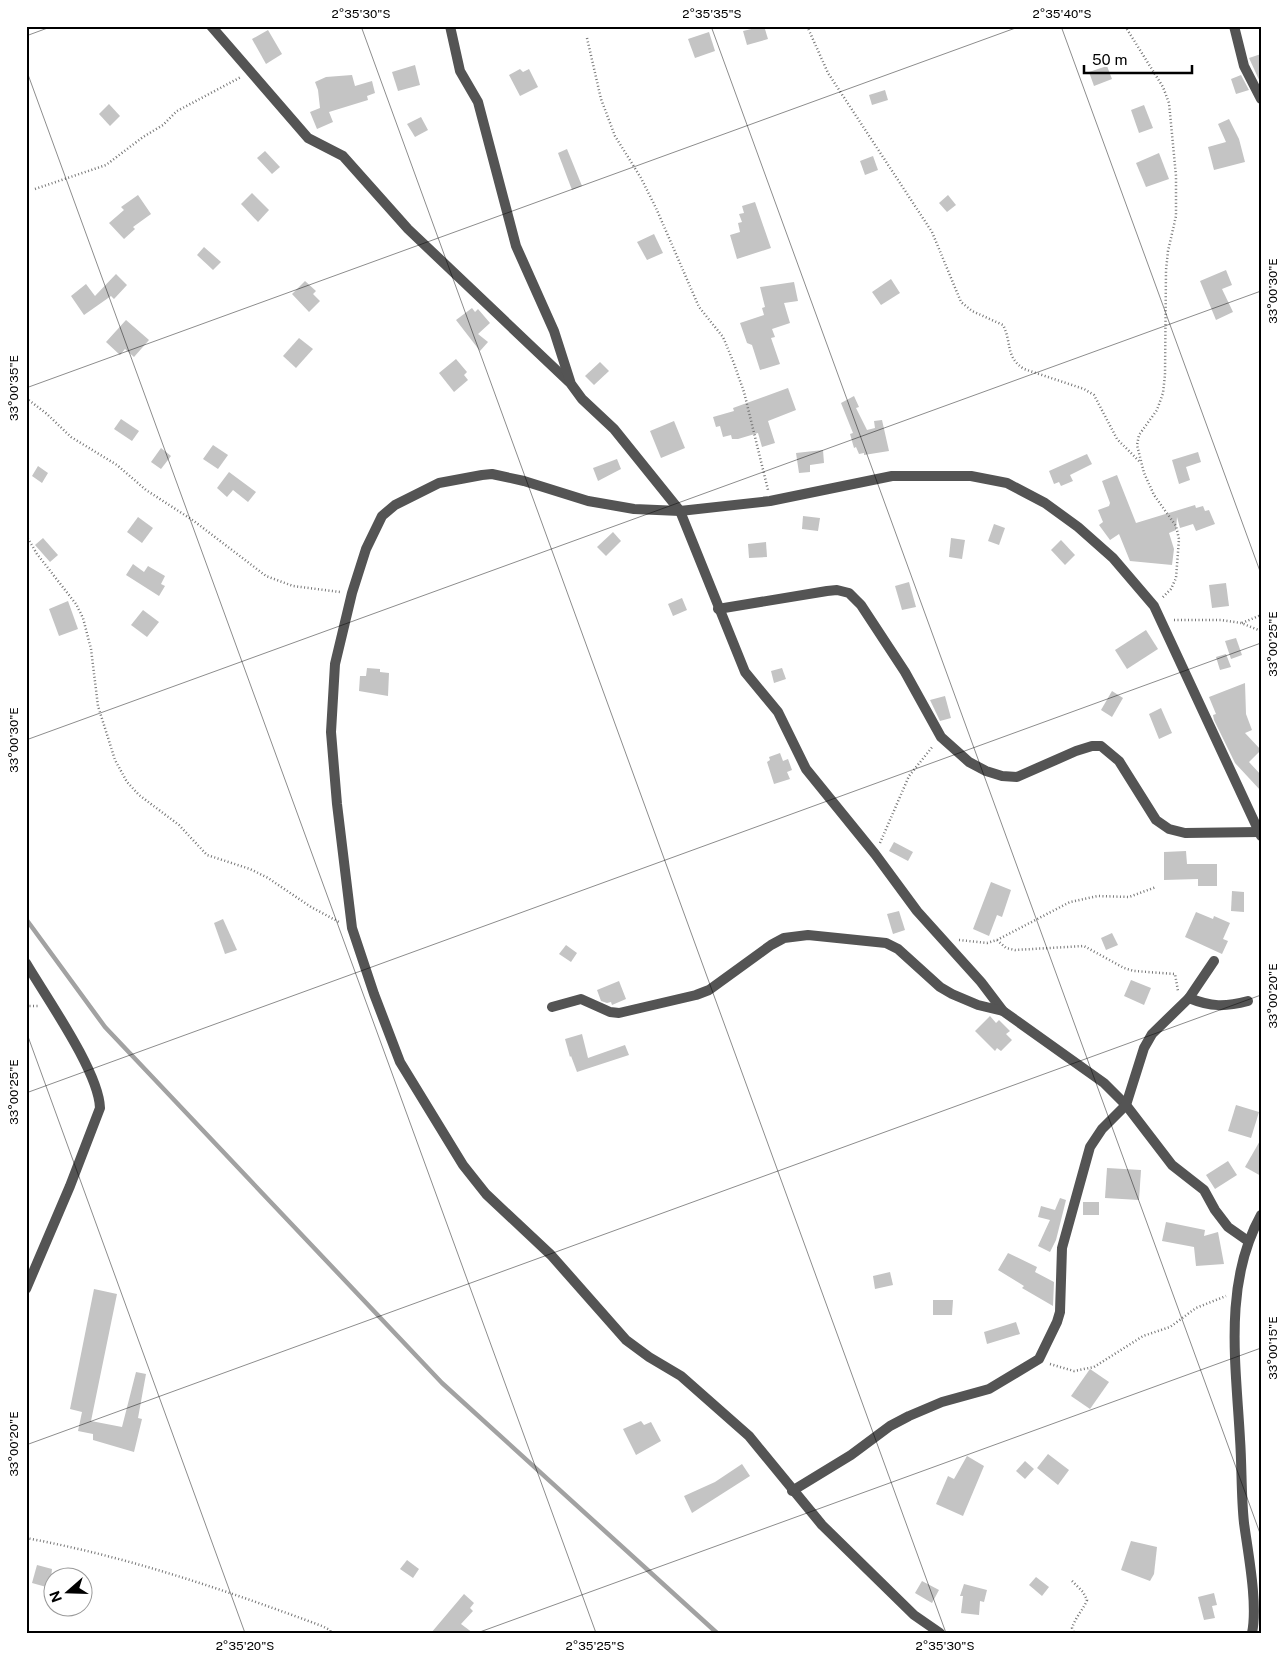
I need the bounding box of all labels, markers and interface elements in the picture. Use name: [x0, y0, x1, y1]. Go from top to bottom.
text: 2°35'30"S: [332, 7, 390, 21]
text: 2°35'35"S: [682, 7, 742, 21]
text: 2°35'40"S: [1033, 7, 1091, 21]
scale bar: [1084, 42, 1192, 74]
text: 50 m: [1092, 51, 1127, 68]
text: 33°00'30"E: [1266, 258, 1280, 324]
text: 33°00'35"E: [7, 355, 21, 421]
text: 33°00'25"E: [1266, 611, 1280, 677]
text: 33°00'30"E: [7, 707, 21, 773]
text: 33°00'20"E: [1266, 963, 1280, 1029]
text: 33°00'25"E: [7, 1059, 21, 1125]
text: 33°00'15"E: [1266, 1316, 1280, 1380]
text: 33°00'20"E: [7, 1411, 21, 1477]
north arrow: [42, 1566, 92, 1616]
text: N: [46, 1589, 65, 1604]
text: 2°35'20"S: [216, 1639, 274, 1653]
text: 2°35'25"S: [566, 1639, 624, 1653]
text: 2°35'30"S: [916, 1639, 974, 1653]

